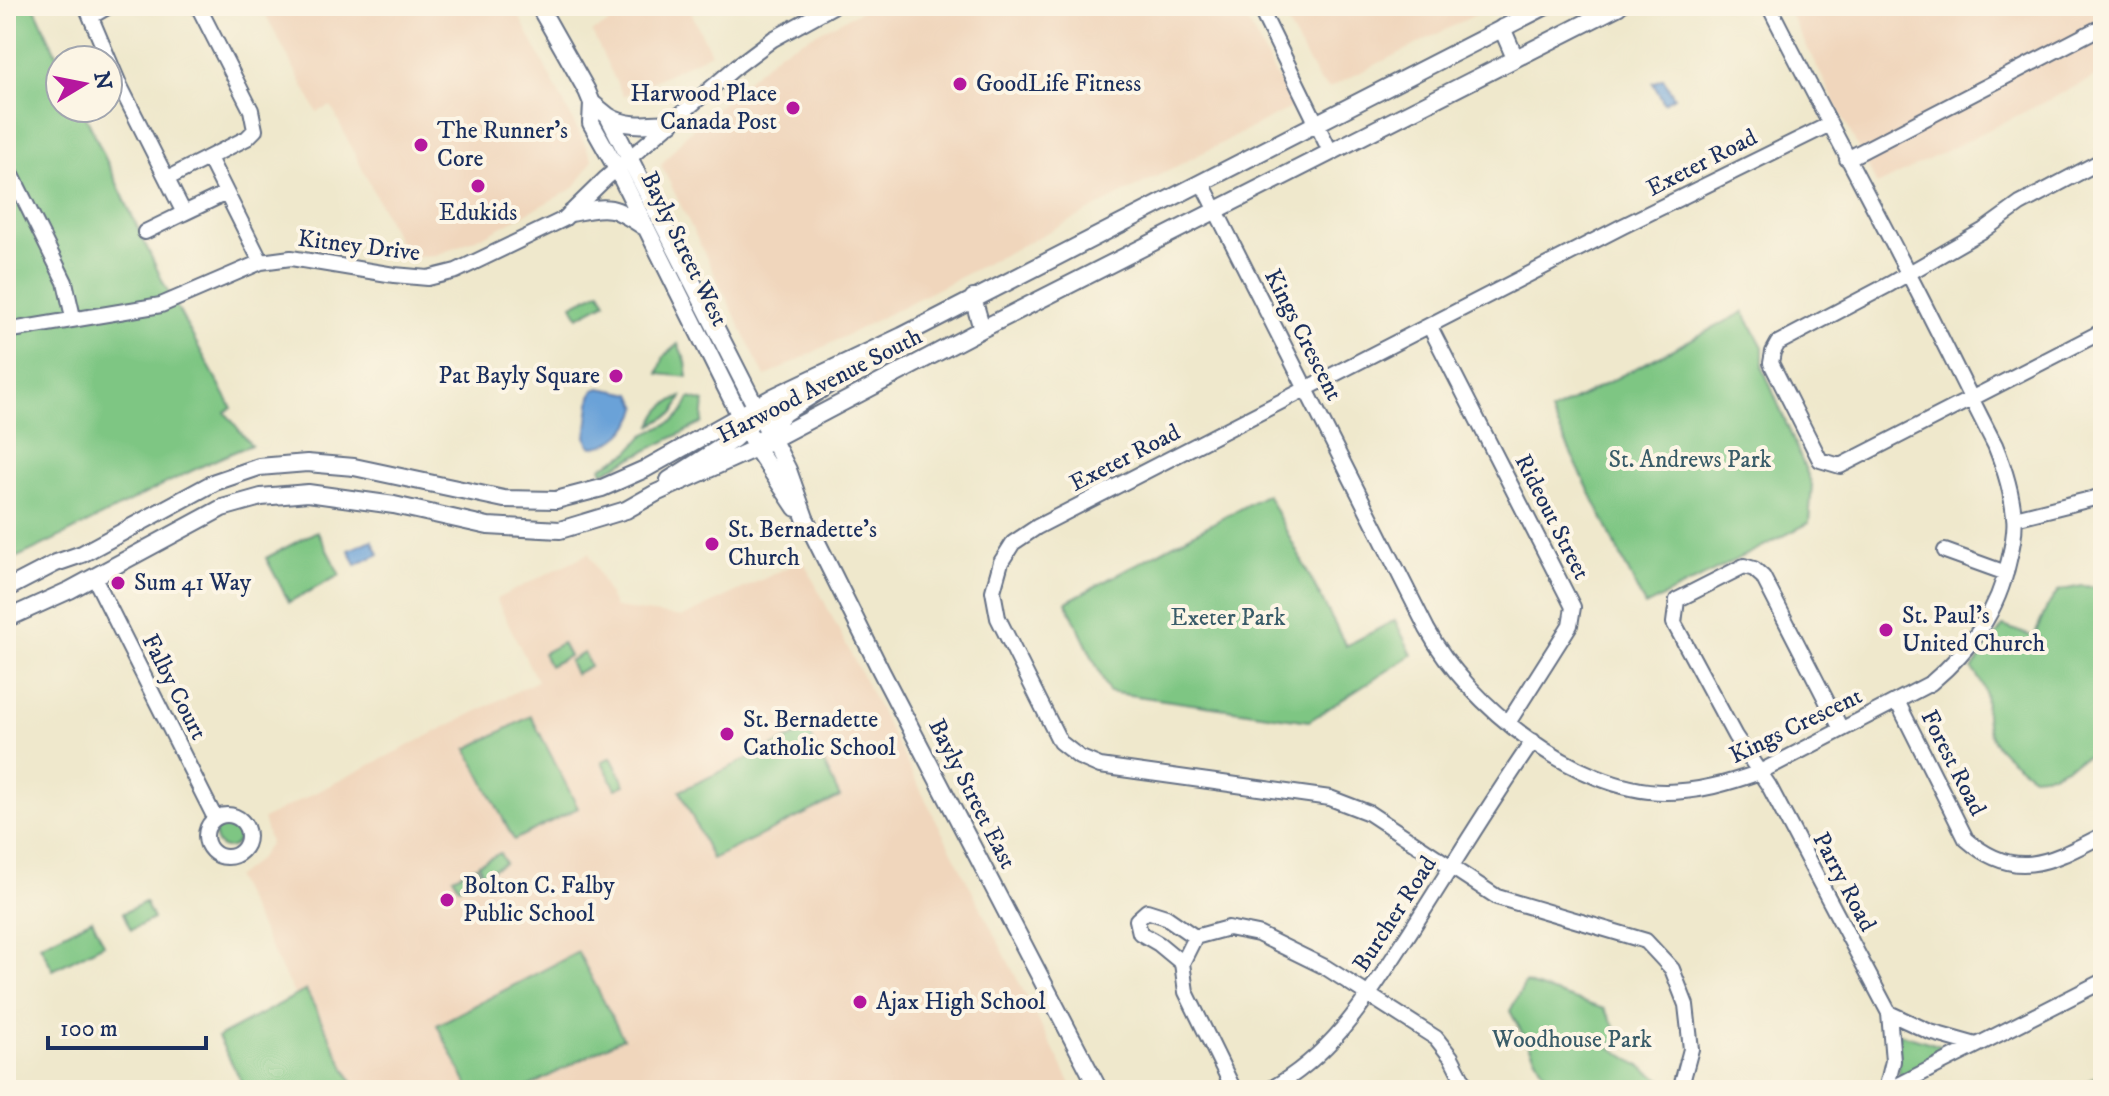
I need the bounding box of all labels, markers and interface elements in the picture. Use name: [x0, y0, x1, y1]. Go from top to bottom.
north arrow: [44, 44, 124, 124]
place label: GoodLife Fitness: [976, 69, 1141, 99]
text: N: [87, 70, 117, 92]
marker: GoodLife Fitness: [951, 75, 969, 93]
place label: Harwood Place Canada Post: [630, 79, 777, 137]
marker: Harwood Place Canada Post: [784, 99, 802, 117]
place label: The Runner's Core: [437, 116, 568, 174]
street label: Exeter Road: [1642, 122, 1762, 204]
marker: The Runner's Core: [412, 136, 430, 154]
street label: Bayly Street West: [634, 167, 734, 331]
marker: Edukids: [469, 177, 487, 195]
place label: Edukids: [439, 198, 517, 228]
street label: Kitney Drive: [296, 224, 422, 268]
street label: Kings Crescent: [1257, 264, 1349, 406]
street label: Harwood Avenue South: [713, 321, 928, 451]
place label: Pat Bayly Square: [438, 361, 600, 391]
marker: Pat Bayly Square: [607, 367, 625, 385]
street label: Exeter Road: [1065, 417, 1185, 499]
park label: St. Andrews Park: [1609, 445, 1772, 475]
street label: Rideout Street: [1508, 449, 1597, 585]
place label: St. Bernadette's Church: [728, 515, 877, 573]
marker: St. Bernadette's Church: [703, 535, 721, 553]
place label: Sum 41 Way: [134, 568, 252, 598]
marker: Sum 41 Way: [109, 574, 127, 592]
place label: St. Paul's United Church: [1902, 601, 2046, 659]
park label: Exeter Park: [1170, 603, 1286, 633]
marker: St. Paul's United Church: [1877, 621, 1895, 639]
street label: Falby Court: [135, 629, 214, 745]
street label: Kings Crescent: [1725, 681, 1867, 771]
place label: St. Bernadette Catholic School: [743, 705, 896, 763]
street label: Forest Road: [1914, 705, 1992, 821]
street label: Bayly Street East: [921, 714, 1023, 874]
marker: St. Bernadette Catholic School: [718, 725, 736, 743]
street label: Parry Road: [1805, 827, 1883, 937]
street label: Burcher Road: [1346, 850, 1444, 978]
place label: Bolton C. Falby Public School: [463, 871, 615, 929]
marker: Bolton C. Falby Public School: [438, 891, 456, 909]
place label: Ajax High School: [876, 987, 1047, 1017]
marker: Ajax High School: [851, 993, 869, 1011]
scale bar: [48, 1000, 206, 1050]
text: 100 m: [60, 1014, 118, 1044]
park label: Woodhouse Park: [1491, 1025, 1652, 1055]

